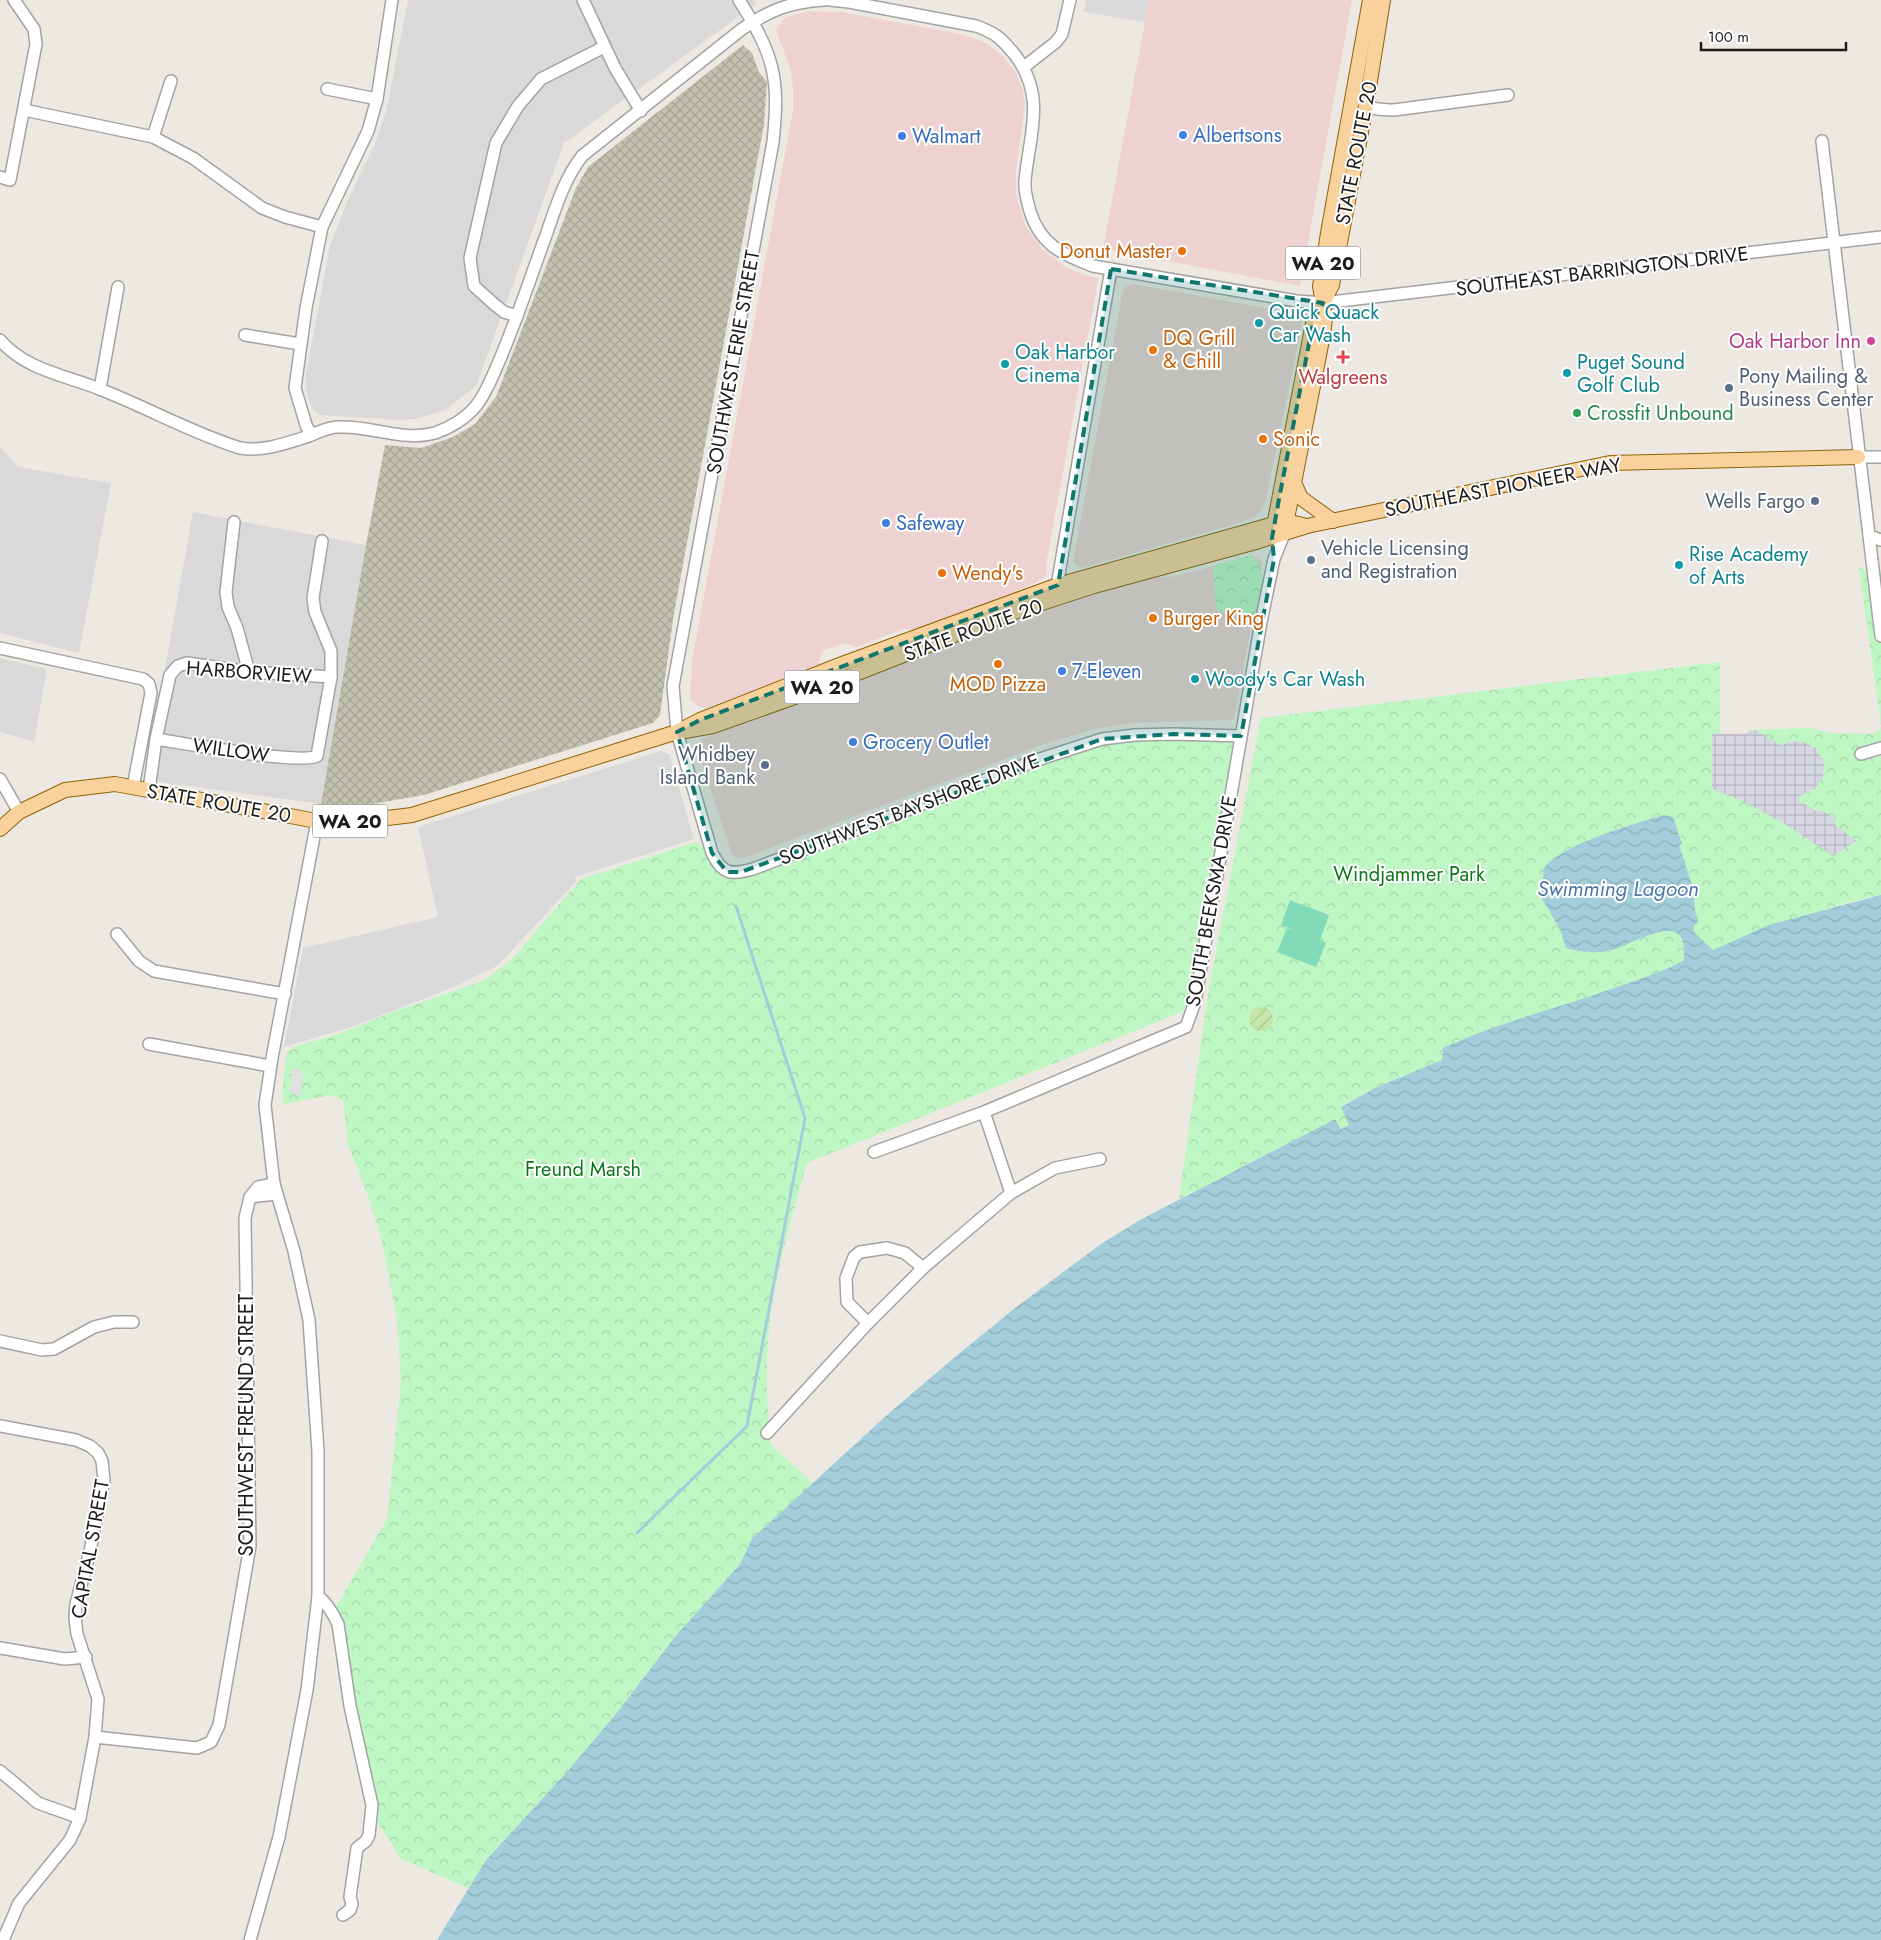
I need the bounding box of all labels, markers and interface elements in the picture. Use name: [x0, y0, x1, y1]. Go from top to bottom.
scale bar: [1701, 20, 1846, 52]
text: 100 m: [1708, 26, 1749, 48]
street label: STATE ROUTE 20: [1328, 79, 1385, 227]
place label: Albertsons: [1193, 121, 1282, 150]
place label: Walmart: [912, 122, 981, 151]
marker: Albertsons: [1177, 129, 1189, 141]
marker: Walmart: [896, 130, 908, 142]
place label: Donut Master: [1060, 237, 1172, 266]
street label: SOUTHEAST BARRINGTON DRIVE: [1454, 239, 1750, 304]
marker: Donut Master: [1176, 245, 1188, 257]
street label: SOUTHWEST ERIE STREET: [700, 247, 768, 476]
road number: WA 20: [1286, 247, 1360, 280]
place label: Quick Quack Car Wash: [1269, 298, 1379, 350]
marker: Quick Quack Car Wash: [1253, 317, 1265, 329]
place label: DQ Grill & Chill: [1163, 324, 1235, 376]
place label: Oak Harbor Inn: [1729, 327, 1861, 356]
marker: Oak Harbor Inn: [1865, 335, 1877, 347]
place label: Oak Harbor Cinema: [1015, 338, 1115, 390]
marker: DQ Grill & Chill: [1147, 344, 1159, 356]
place label: Puget Sound Golf Club: [1577, 348, 1685, 400]
marker: Walgreens: [1337, 351, 1349, 363]
marker: Oak Harbor Cinema: [999, 358, 1011, 370]
place label: Pony Mailing & Business Center: [1739, 362, 1873, 414]
place label: Walgreens: [1298, 363, 1388, 392]
marker: Puget Sound Golf Club: [1561, 367, 1573, 379]
marker: Pony Mailing & Business Center: [1723, 382, 1735, 394]
place label: Crossfit Unbound: [1587, 399, 1734, 428]
marker: Crossfit Unbound: [1571, 407, 1583, 419]
place label: Sonic: [1273, 425, 1320, 454]
marker: Sonic: [1257, 433, 1269, 445]
street label: SOUTHEAST PIONEER WAY: [1382, 450, 1625, 525]
place label: Wells Fargo: [1705, 487, 1805, 516]
marker: Wells Fargo: [1809, 495, 1821, 507]
place label: Safeway: [896, 509, 964, 538]
marker: Safeway: [880, 517, 892, 529]
place label: Vehicle Licensing and Registration: [1321, 534, 1469, 586]
place label: Rise Academy of Arts: [1689, 540, 1808, 592]
marker: Vehicle Licensing and Registration: [1305, 554, 1317, 566]
place label: Wendy's: [952, 559, 1023, 588]
marker: Rise Academy of Arts: [1673, 559, 1685, 571]
marker: Wendy's: [936, 567, 948, 579]
street label: STATE ROUTE 20: [900, 592, 1047, 669]
place label: Burger King: [1163, 604, 1264, 633]
marker: Burger King: [1147, 612, 1159, 624]
street label: HARBORVIEW: [185, 654, 313, 691]
place label: 7-Eleven: [1072, 657, 1142, 686]
marker: MOD Pizza: [992, 658, 1004, 670]
marker: 7-Eleven: [1056, 665, 1068, 677]
place label: Woody's Car Wash: [1205, 665, 1365, 694]
road number: WA 20: [784, 670, 860, 704]
place label: MOD Pizza: [950, 670, 1046, 699]
marker: Woody's Car Wash: [1189, 673, 1201, 685]
place label: Grocery Outlet: [863, 728, 989, 757]
street label: WILLOW: [191, 731, 271, 770]
marker: Grocery Outlet: [847, 736, 859, 748]
place label: Whidbey Island Bank: [660, 740, 755, 792]
street label: SOUTHWEST BAYSHORE DRIVE: [775, 746, 1044, 873]
marker: Whidbey Island Bank: [759, 759, 771, 771]
street label: STATE ROUTE 20: [145, 777, 293, 830]
street label: SOUTH BEEKSMA DRIVE: [1179, 793, 1244, 1009]
road number: WA 20: [312, 804, 388, 838]
park label: Windjammer Park: [1333, 860, 1485, 889]
water label: Swimming Lagoon: [1537, 874, 1699, 904]
park label: Freund Marsh: [525, 1155, 641, 1184]
street label: SOUTHWEST FREUND STREET: [232, 1293, 261, 1556]
street label: CAPITAL STREET: [64, 1477, 117, 1621]

